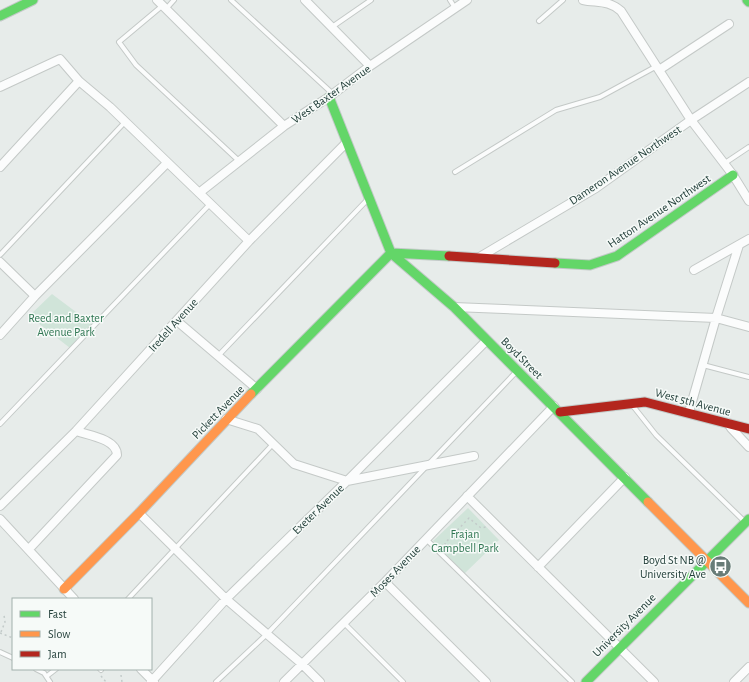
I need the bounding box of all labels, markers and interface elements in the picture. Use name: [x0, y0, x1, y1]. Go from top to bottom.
street label: West Baxter Avenue: [289, 62, 373, 126]
street label: Dameron Avenue Northwest: [567, 123, 683, 207]
street label: Hatton Avenue Northwest: [605, 172, 713, 250]
street label: Iredell Avenue: [146, 296, 200, 354]
park label: Reed and Baxter Avenue Park: [28, 312, 104, 338]
street label: Boyd Street: [498, 335, 545, 382]
street label: Pickett Avenue: [190, 383, 246, 441]
street label: West 5th Avenue: [654, 386, 732, 418]
street label: Exeter Avenue: [290, 482, 346, 536]
park label: Frajan Campbell Park: [431, 528, 499, 554]
street label: Moses Avenue: [368, 543, 422, 599]
place label: Boyd St NB @ University Ave: [640, 554, 706, 581]
bus stop icon: Boyd St NB @ University Ave: [708, 554, 734, 580]
street label: University Avenue: [590, 591, 659, 660]
legend: [12, 598, 152, 670]
text: Fast: [48, 608, 67, 620]
text: Slow: [48, 628, 70, 640]
text: Jam: [48, 648, 67, 660]

